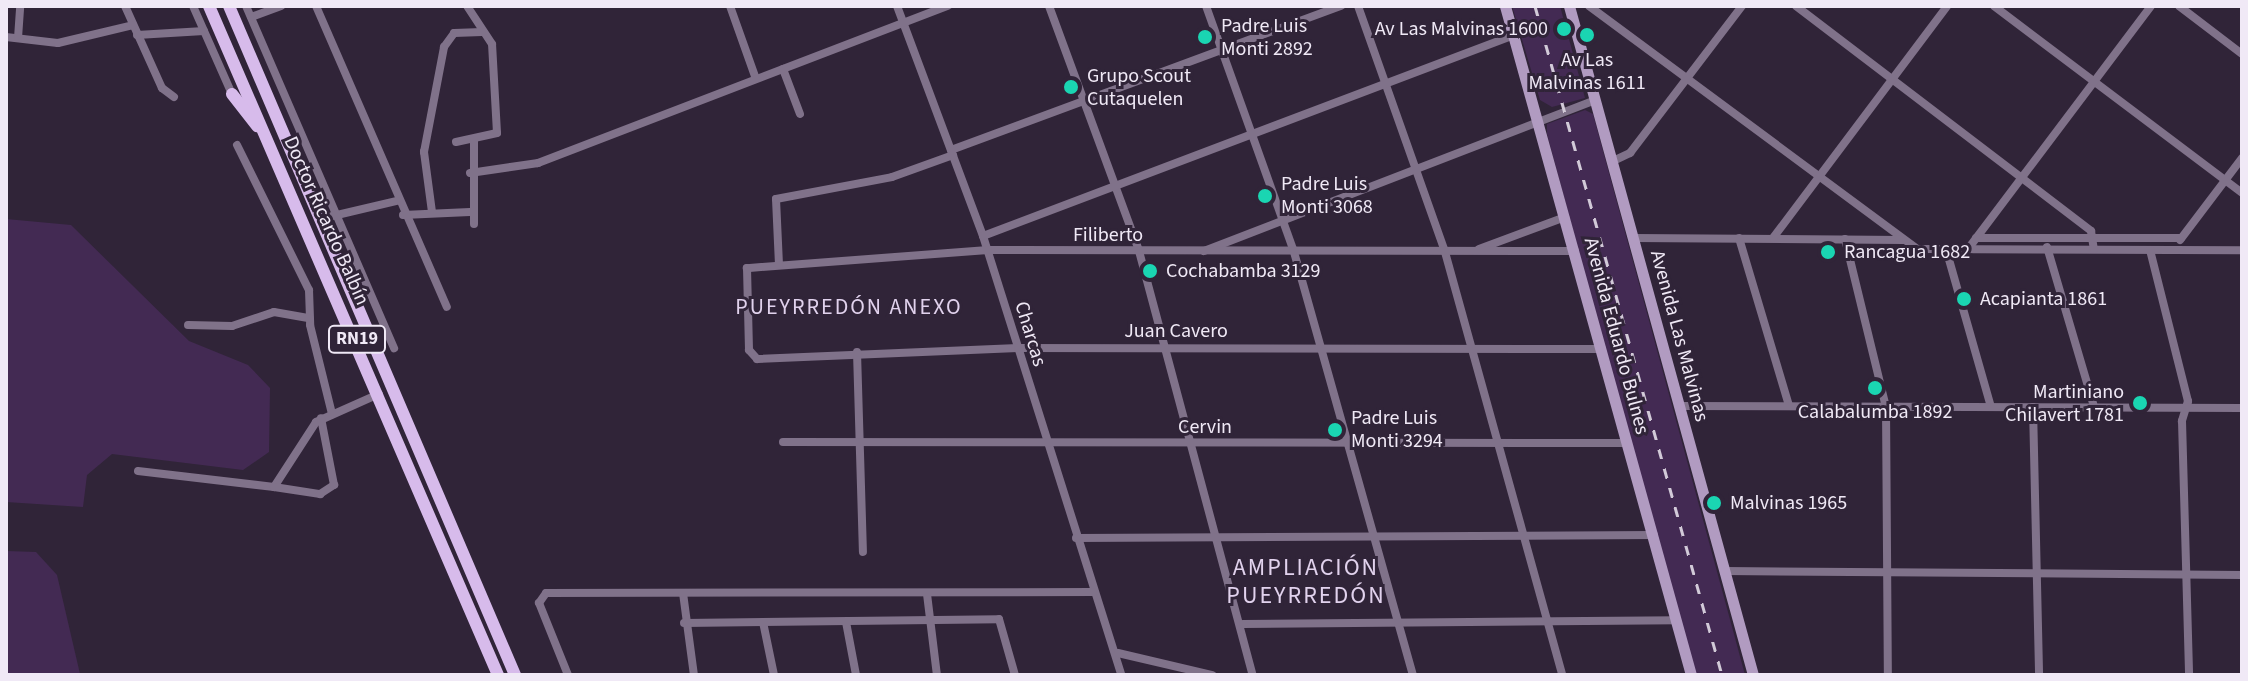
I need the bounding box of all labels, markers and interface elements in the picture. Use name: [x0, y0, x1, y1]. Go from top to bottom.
place label: Padre Luis Monti 2892: [1221, 14, 1313, 61]
place label: Av Las Malvinas 1600: [1375, 17, 1548, 41]
marker: Av Las Malvinas 1600: [1555, 20, 1573, 38]
marker: Av Las Malvinas 1611: [1578, 26, 1596, 44]
marker: Padre Luis Monti 2892: [1196, 28, 1214, 46]
place label: Av Las Malvinas 1611: [1528, 48, 1646, 95]
place label: Grupo Scout Cutaquelen: [1087, 64, 1191, 111]
marker: Grupo Scout Cutaquelen: [1062, 78, 1080, 96]
street label: Doctor Ricardo Balbín: [278, 133, 374, 309]
place label: Padre Luis Monti 3068: [1281, 172, 1373, 219]
marker: Padre Luis Monti 3068: [1256, 187, 1274, 205]
street label: Filiberto: [1073, 223, 1143, 247]
street label: Avenida Eduardo Bulnes: [1578, 235, 1654, 437]
place label: Rancagua 1682: [1844, 240, 1970, 264]
marker: Rancagua 1682: [1819, 243, 1837, 261]
street label: Avenida Las Malvinas: [1645, 248, 1713, 424]
place label: Cochabamba 3129: [1166, 259, 1320, 283]
marker: Cochabamba 3129: [1141, 262, 1159, 280]
place label: Acapianta 1861: [1980, 287, 2107, 311]
marker: Acapianta 1861: [1955, 290, 1973, 308]
district label: PUEYRREDÓN ANEXO: [735, 295, 963, 321]
street label: Charcas: [1009, 299, 1051, 369]
street label: Juan Cavero: [1124, 319, 1228, 343]
road number: RN19: [327, 325, 387, 353]
marker: Calabalumba 1892: [1866, 379, 1884, 397]
place label: Martiniano Chilavert 1781: [2005, 380, 2124, 427]
marker: Martiniano Chilavert 1781: [2131, 394, 2149, 412]
place label: Calabalumba 1892: [1798, 400, 1952, 424]
place label: Padre Luis Monti 3294: [1351, 406, 1443, 453]
street label: Cervin: [1178, 415, 1232, 439]
marker: Padre Luis Monti 3294: [1326, 421, 1344, 439]
place label: Malvinas 1965: [1730, 491, 1847, 515]
marker: Malvinas 1965: [1705, 494, 1723, 512]
district label: AMPLIACIÓN PUEYRREDÓN: [1226, 554, 1386, 610]

